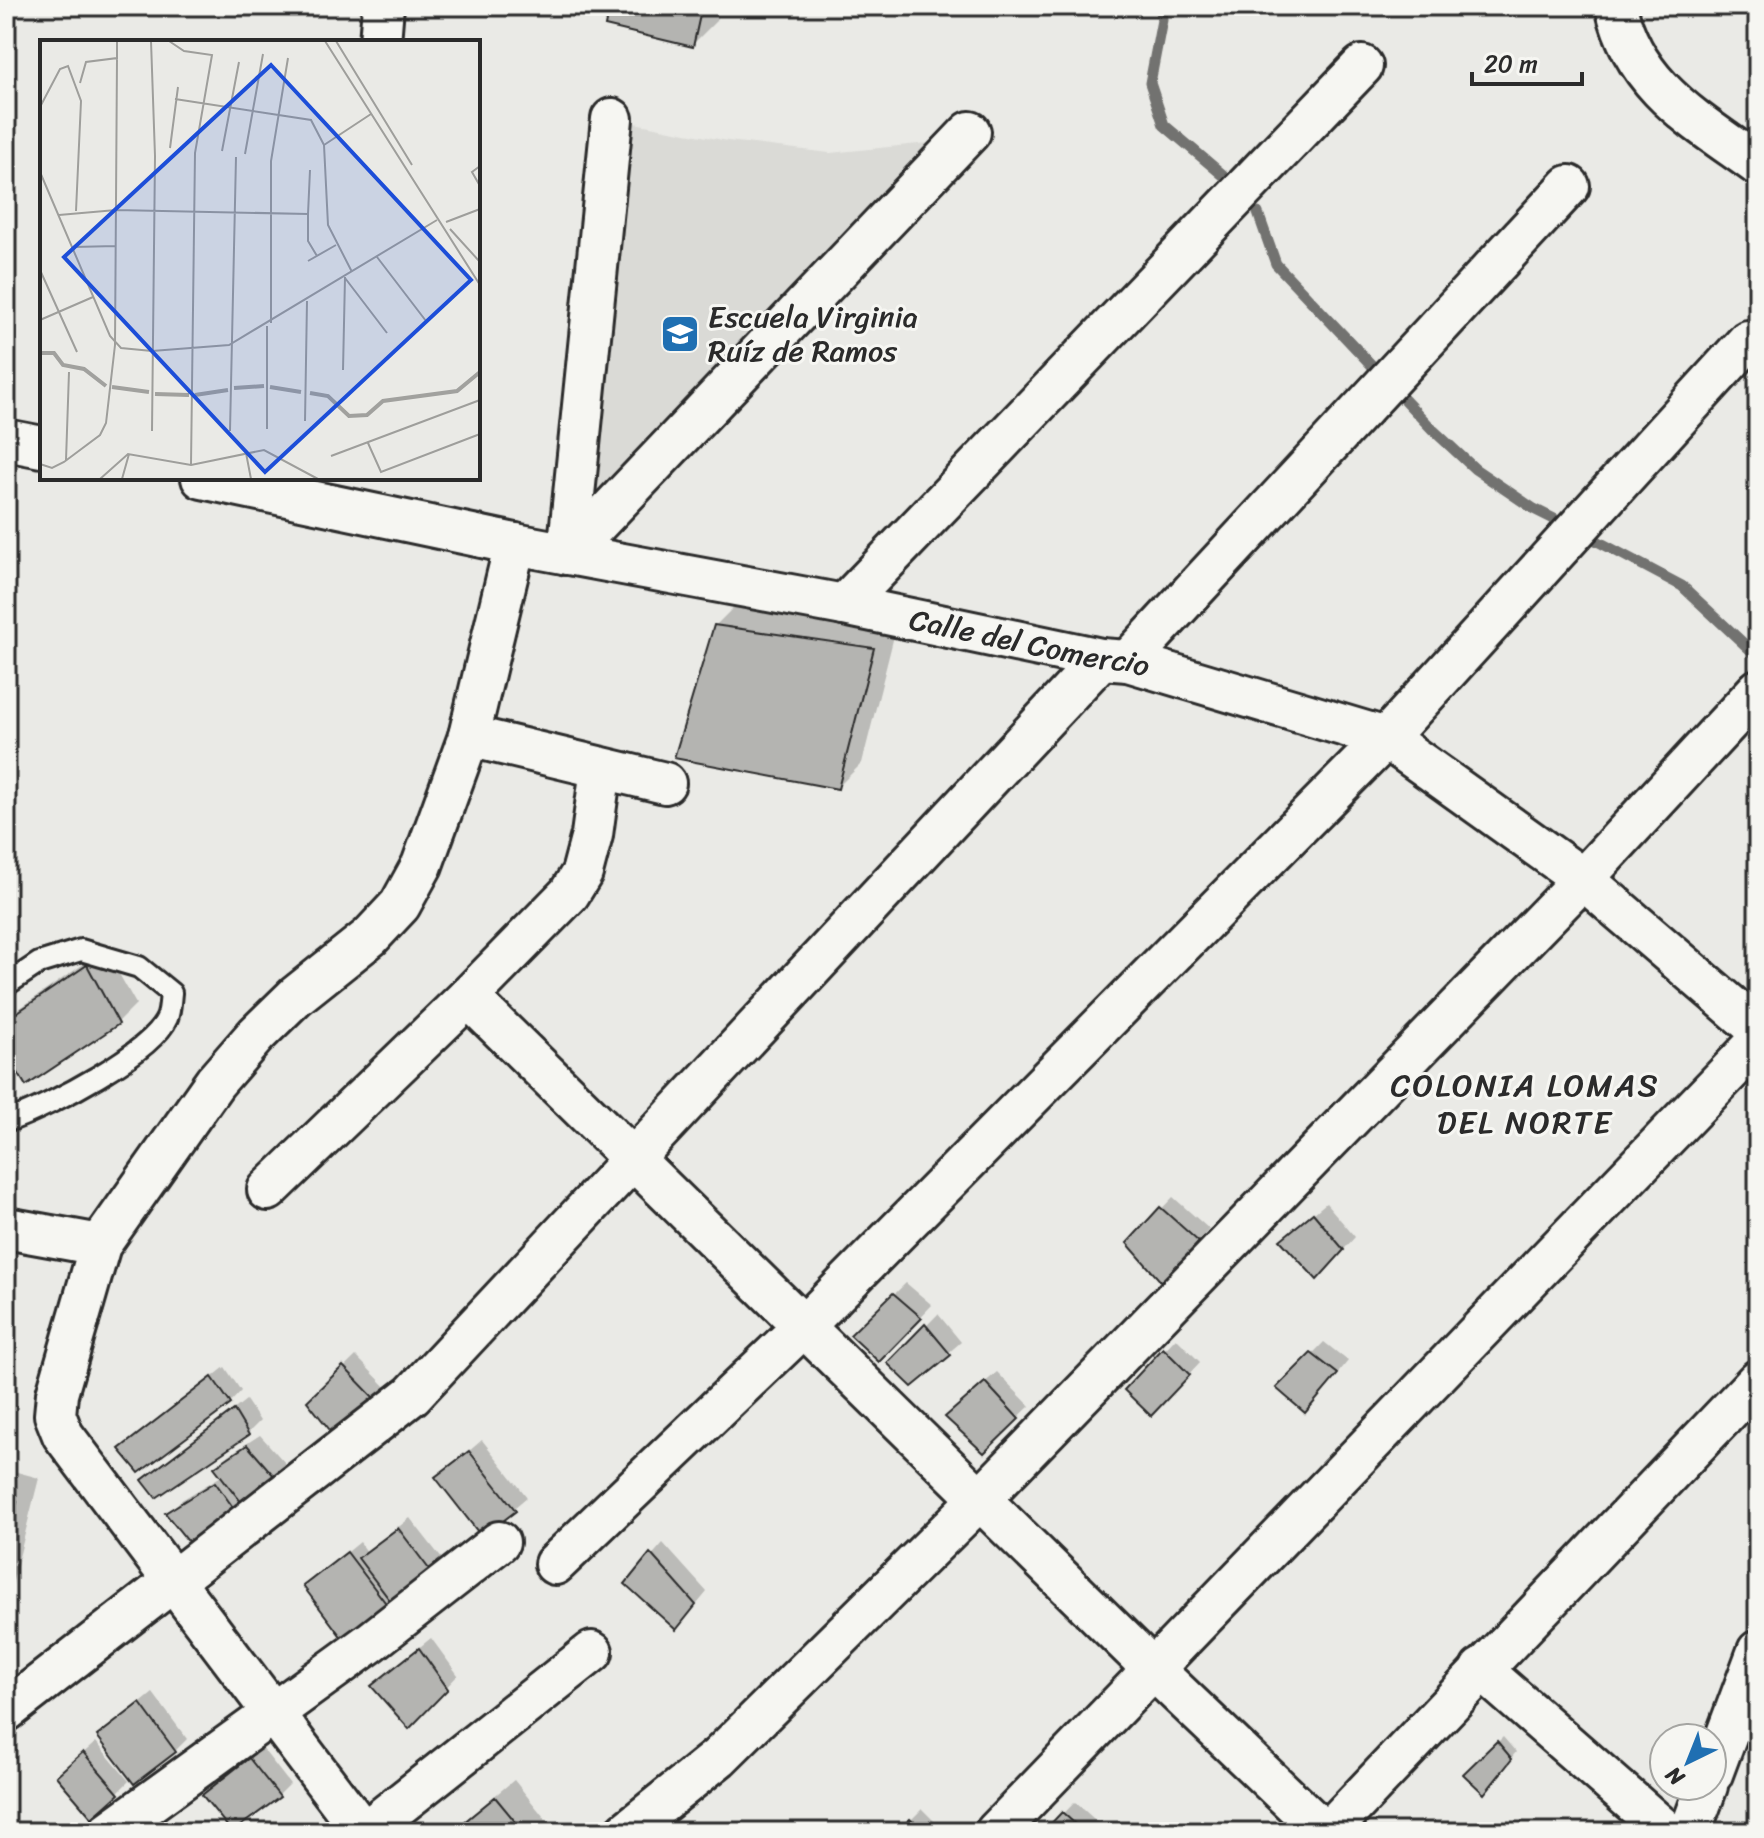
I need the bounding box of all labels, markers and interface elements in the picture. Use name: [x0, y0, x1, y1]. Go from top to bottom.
scale bar: [1472, 36, 1582, 86]
inset map: [40, 40, 480, 480]
text: 20 m: [1484, 43, 1538, 85]
place label: Escuela Virginia Ruíz de Ramos: [708, 290, 918, 378]
school or university icon: Escuela Virginia Ruíz de Ramos: [659, 313, 701, 355]
street label: Calle del Comercio: [904, 592, 1157, 693]
district label: COLONIA LOMAS DEL NORTE: [1390, 1057, 1660, 1151]
north arrow: [1648, 1722, 1728, 1802]
text: N: [1655, 1756, 1694, 1796]

